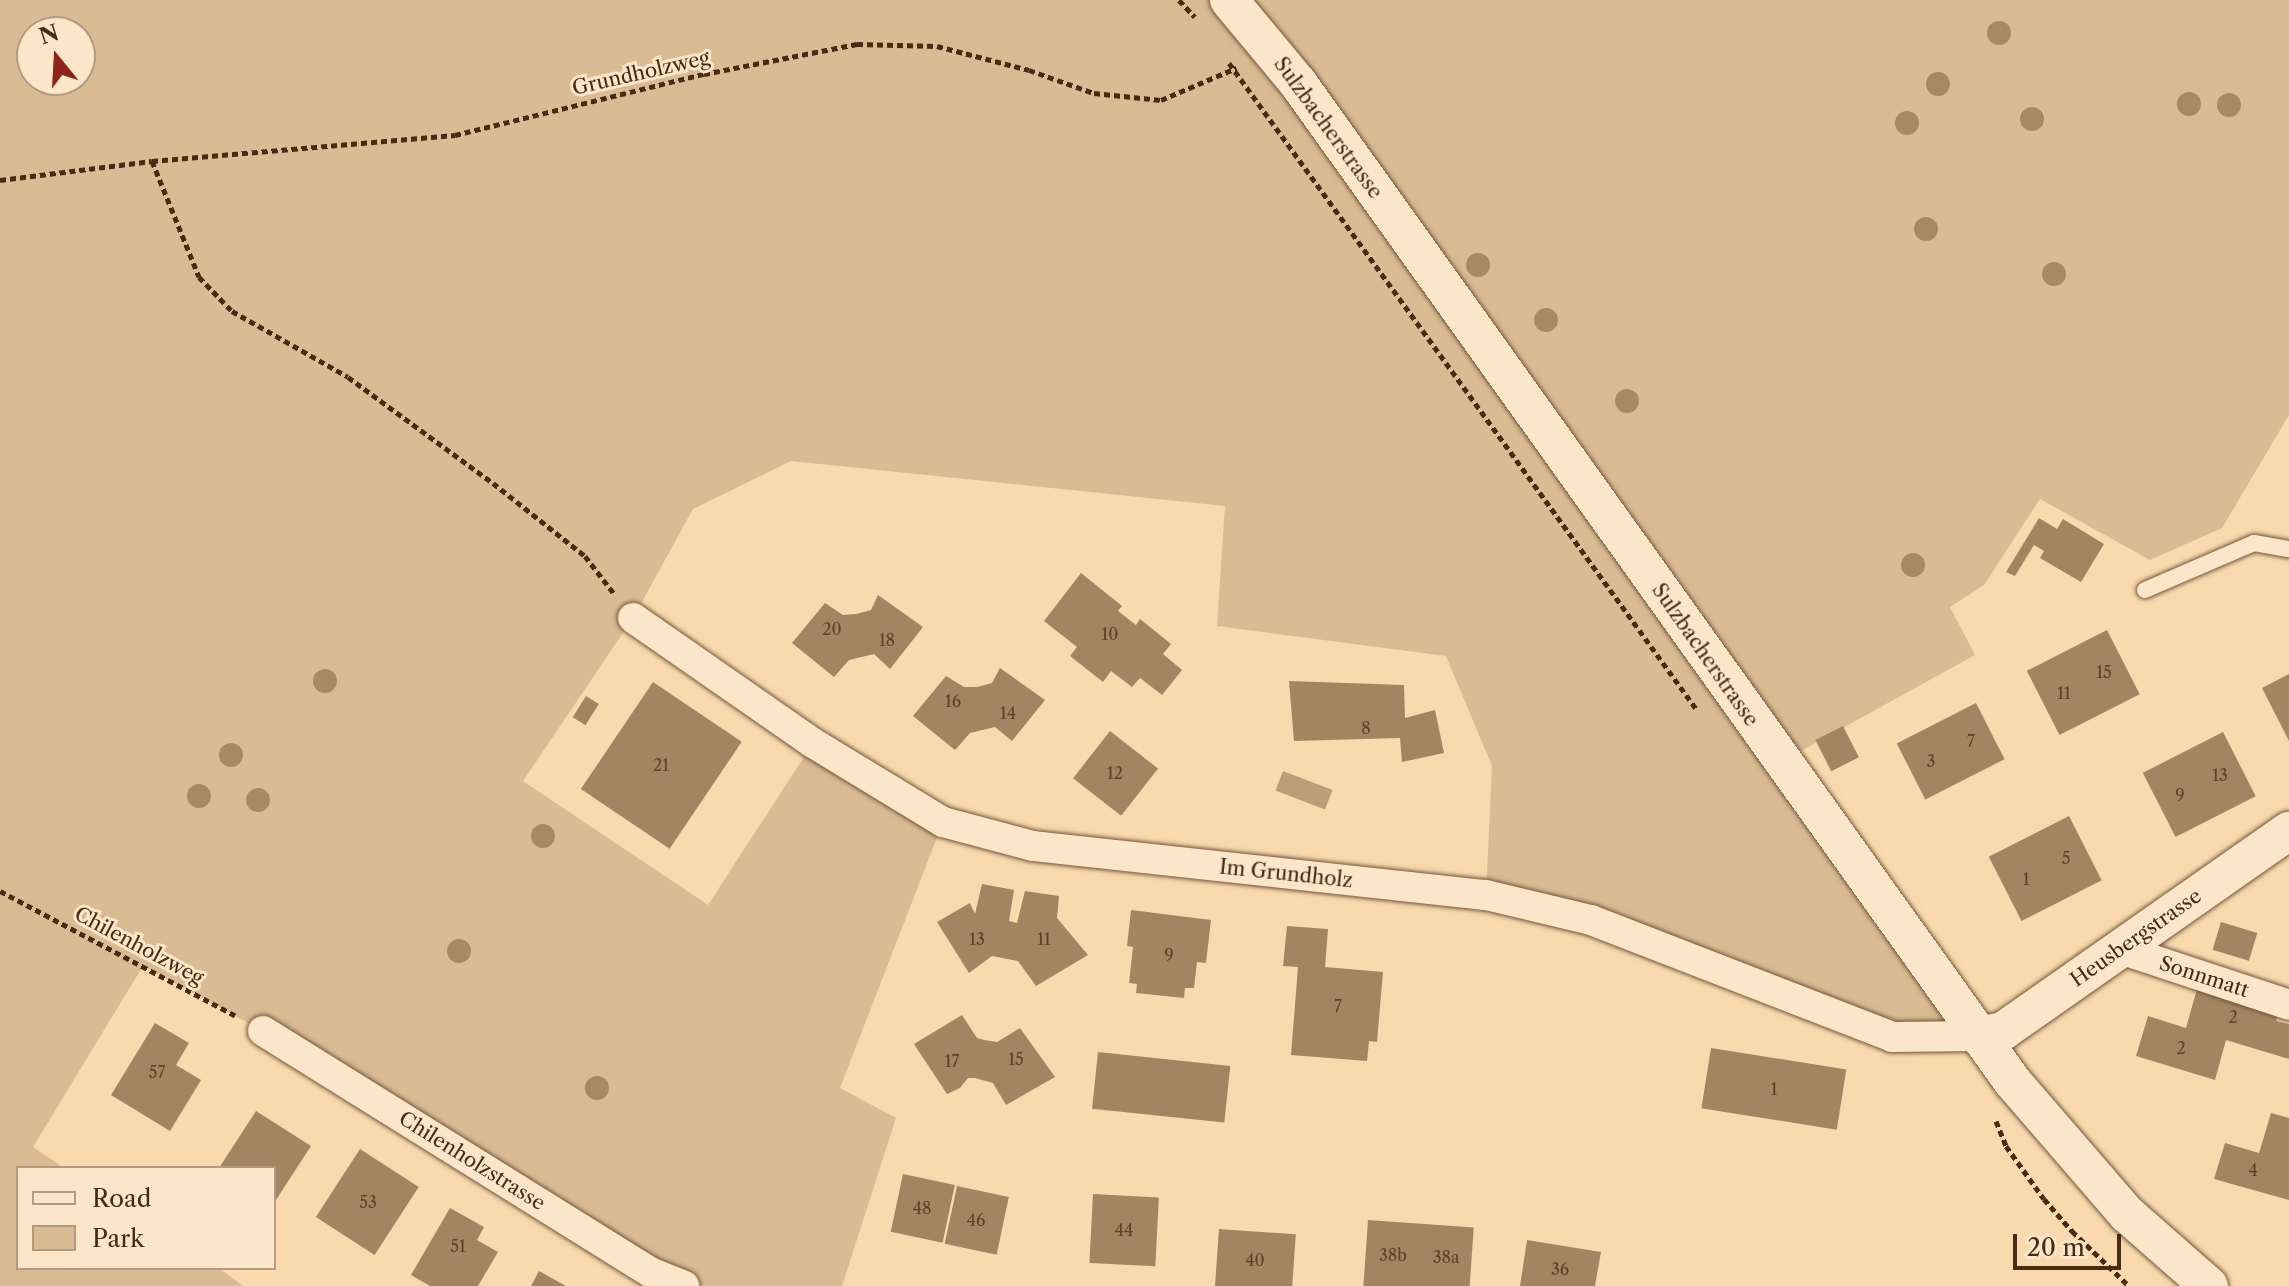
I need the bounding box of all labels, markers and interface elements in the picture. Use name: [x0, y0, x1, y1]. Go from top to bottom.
north arrow: [16, 16, 96, 96]
text: N: [36, 19, 62, 50]
street label: Grundholzweg: [570, 46, 712, 100]
street label: Sulzbacherstrasse: [1269, 53, 1387, 203]
street label: Sulzbacherstrasse: [1647, 579, 1763, 731]
house number: 20: [822, 619, 842, 639]
house number: 10: [1102, 624, 1118, 644]
house number: 18: [879, 630, 895, 650]
house number: 15: [2096, 662, 2112, 682]
house number: 11: [2057, 683, 2071, 703]
house number: 16: [945, 691, 961, 711]
house number: 14: [1000, 703, 1016, 723]
house number: 8: [1361, 718, 1371, 738]
house number: 7: [1967, 731, 1975, 751]
house number: 3: [1927, 751, 1935, 771]
house number: 21: [653, 755, 669, 775]
house number: 12: [1107, 763, 1123, 783]
house number: 13: [2212, 765, 2228, 785]
house number: 9: [2175, 785, 2185, 805]
house number: 5: [2062, 848, 2070, 868]
street label: Im Grundholz: [1218, 855, 1354, 893]
house number: 1: [2023, 869, 2029, 889]
street label: Heusbergstrasse: [2066, 884, 2206, 992]
street label: Chilenholzweg: [70, 902, 208, 990]
house number: 13: [969, 929, 985, 949]
house number: 11: [1037, 929, 1051, 949]
house number: 9: [1164, 945, 1174, 965]
street label: Sonnmatt: [2156, 951, 2252, 1003]
house number: 7: [1334, 996, 1342, 1016]
house number: 2: [2228, 1007, 2238, 1027]
house number: 2: [2176, 1038, 2186, 1058]
house number: 15: [1008, 1049, 1024, 1069]
house number: 17: [945, 1051, 959, 1071]
house number: 57: [149, 1062, 165, 1082]
house number: 1: [1771, 1079, 1777, 1099]
street label: Chilenholzstrasse: [394, 1106, 550, 1216]
house number: 4: [2248, 1160, 2258, 1180]
legend: [16, 1166, 276, 1270]
text: Road: [92, 1184, 151, 1213]
house number: 53: [359, 1192, 377, 1212]
house number: 48: [913, 1198, 931, 1218]
house number: 46: [967, 1210, 985, 1230]
scale bar: [2017, 1218, 2125, 1268]
house number: 44: [1115, 1220, 1133, 1240]
text: Park: [92, 1224, 144, 1253]
text: 20 m: [2027, 1233, 2085, 1262]
house number: 51: [450, 1236, 466, 1256]
house number: 38b: [1379, 1245, 1407, 1265]
house number: 38a: [1433, 1247, 1459, 1267]
house number: 40: [1245, 1250, 1265, 1270]
house number: 36: [1551, 1259, 1569, 1279]

